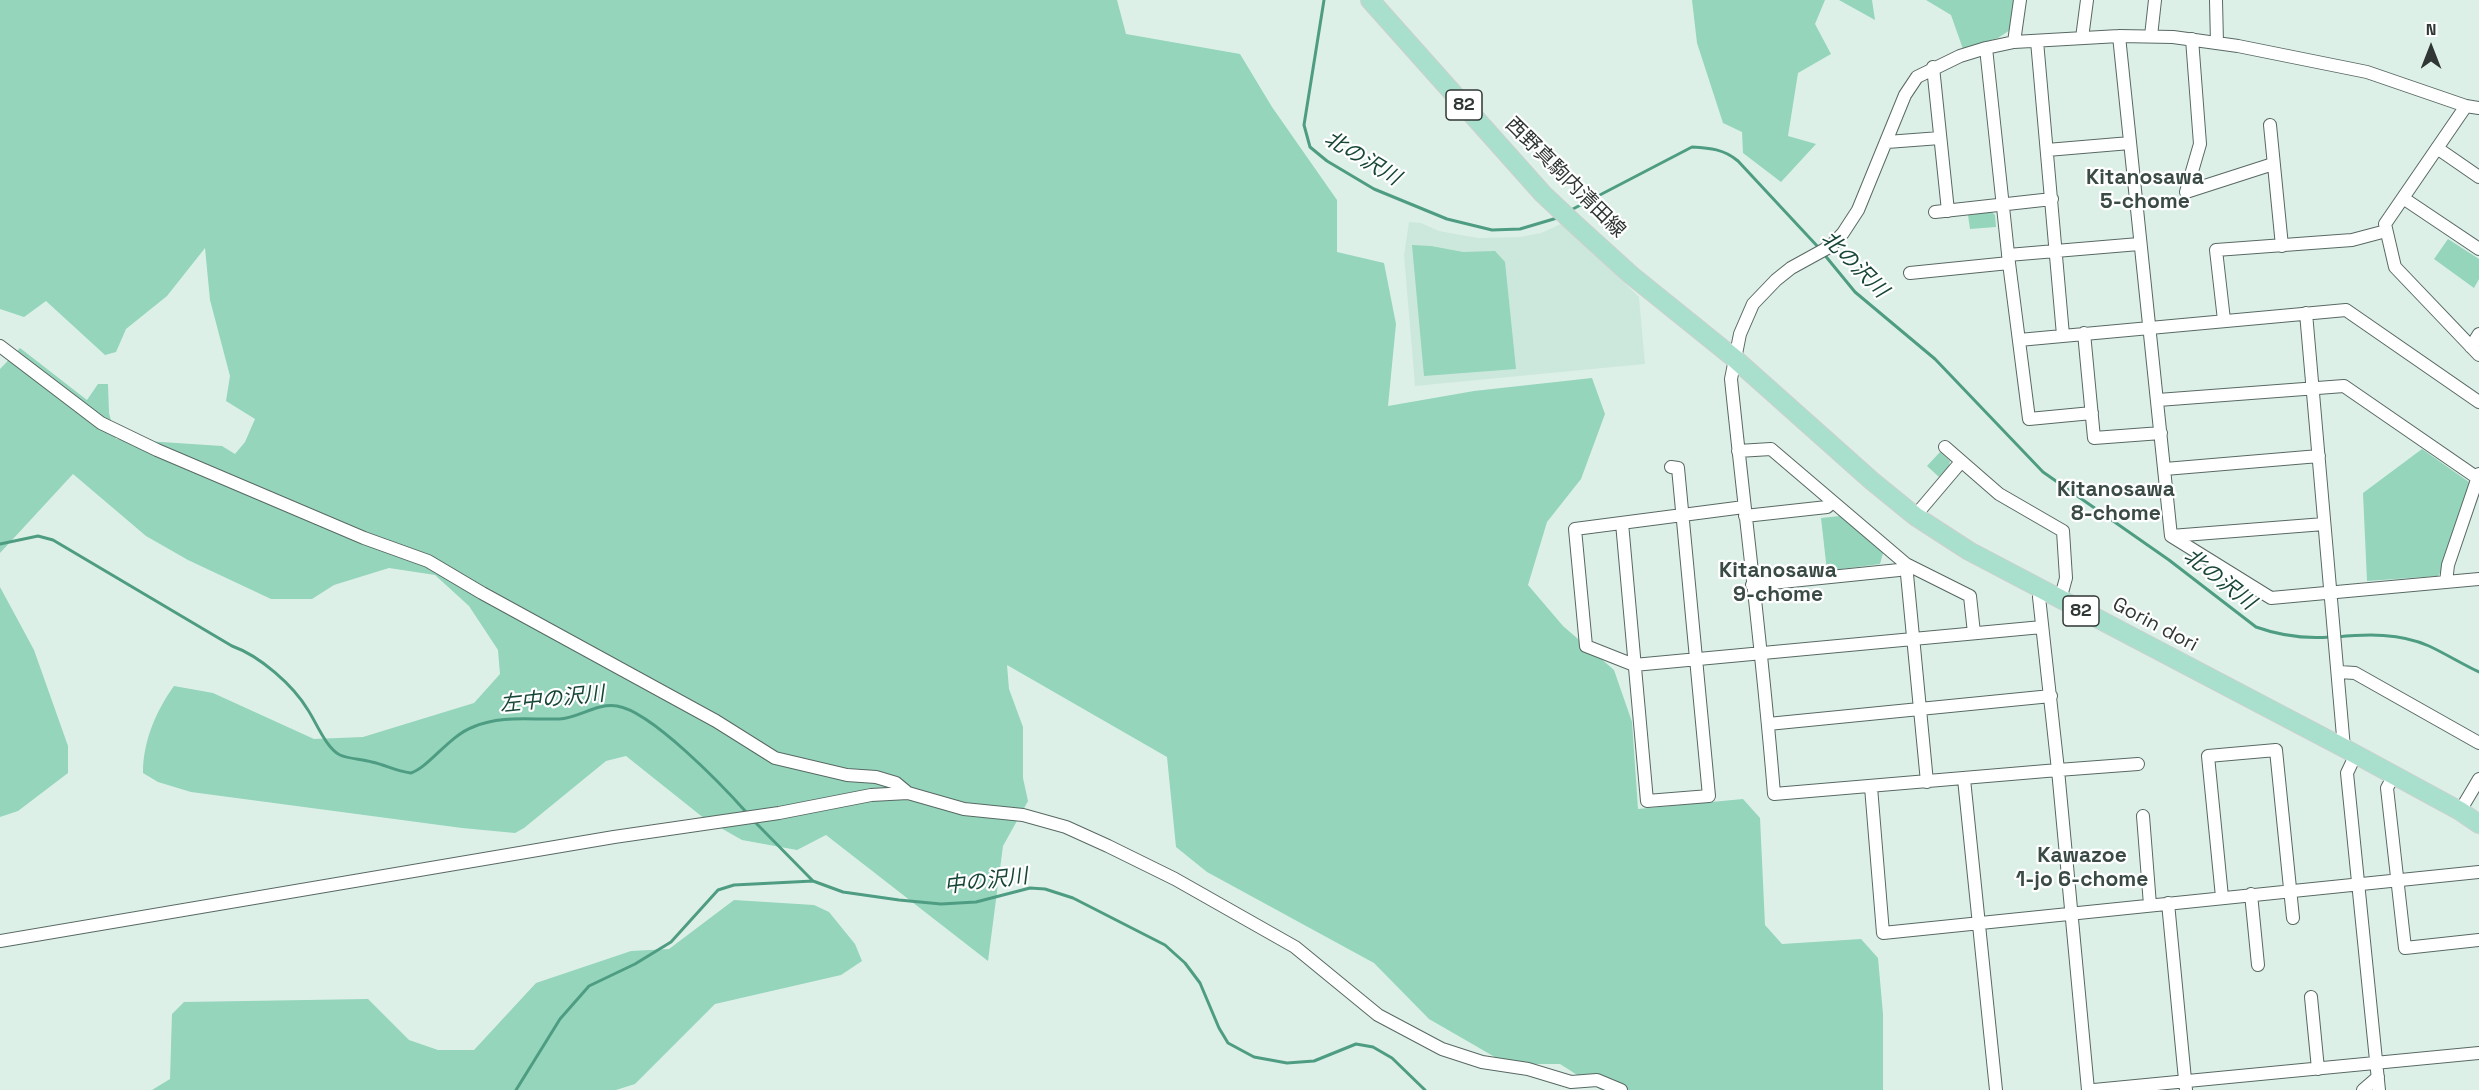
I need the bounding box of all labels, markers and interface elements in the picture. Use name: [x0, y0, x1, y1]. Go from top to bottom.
north arrow: [2401, 18, 2461, 78]
text: N: [2426, 19, 2436, 40]
road number: 82: [1446, 90, 1482, 120]
street label: 西野真駒内清田線: [1500, 113, 1630, 243]
water label: 北の沢川: [1320, 127, 1404, 191]
district label: Kitanosawa 5-chome: [2086, 165, 2204, 215]
water label: 北の沢川: [1815, 226, 1893, 304]
district label: Kitanosawa 8-chome: [2057, 477, 2175, 527]
water label: 北の沢川: [2178, 544, 2260, 616]
district label: Kitanosawa 9-chome: [1719, 558, 1837, 608]
street label: Gorin dori: [2108, 593, 2202, 657]
road number: 82: [2063, 596, 2099, 626]
water label: 左中の沢川: [498, 682, 606, 718]
district label: Kawazoe 1-jo 6-chome: [2016, 843, 2148, 893]
water label: 中の沢川: [943, 864, 1029, 900]

